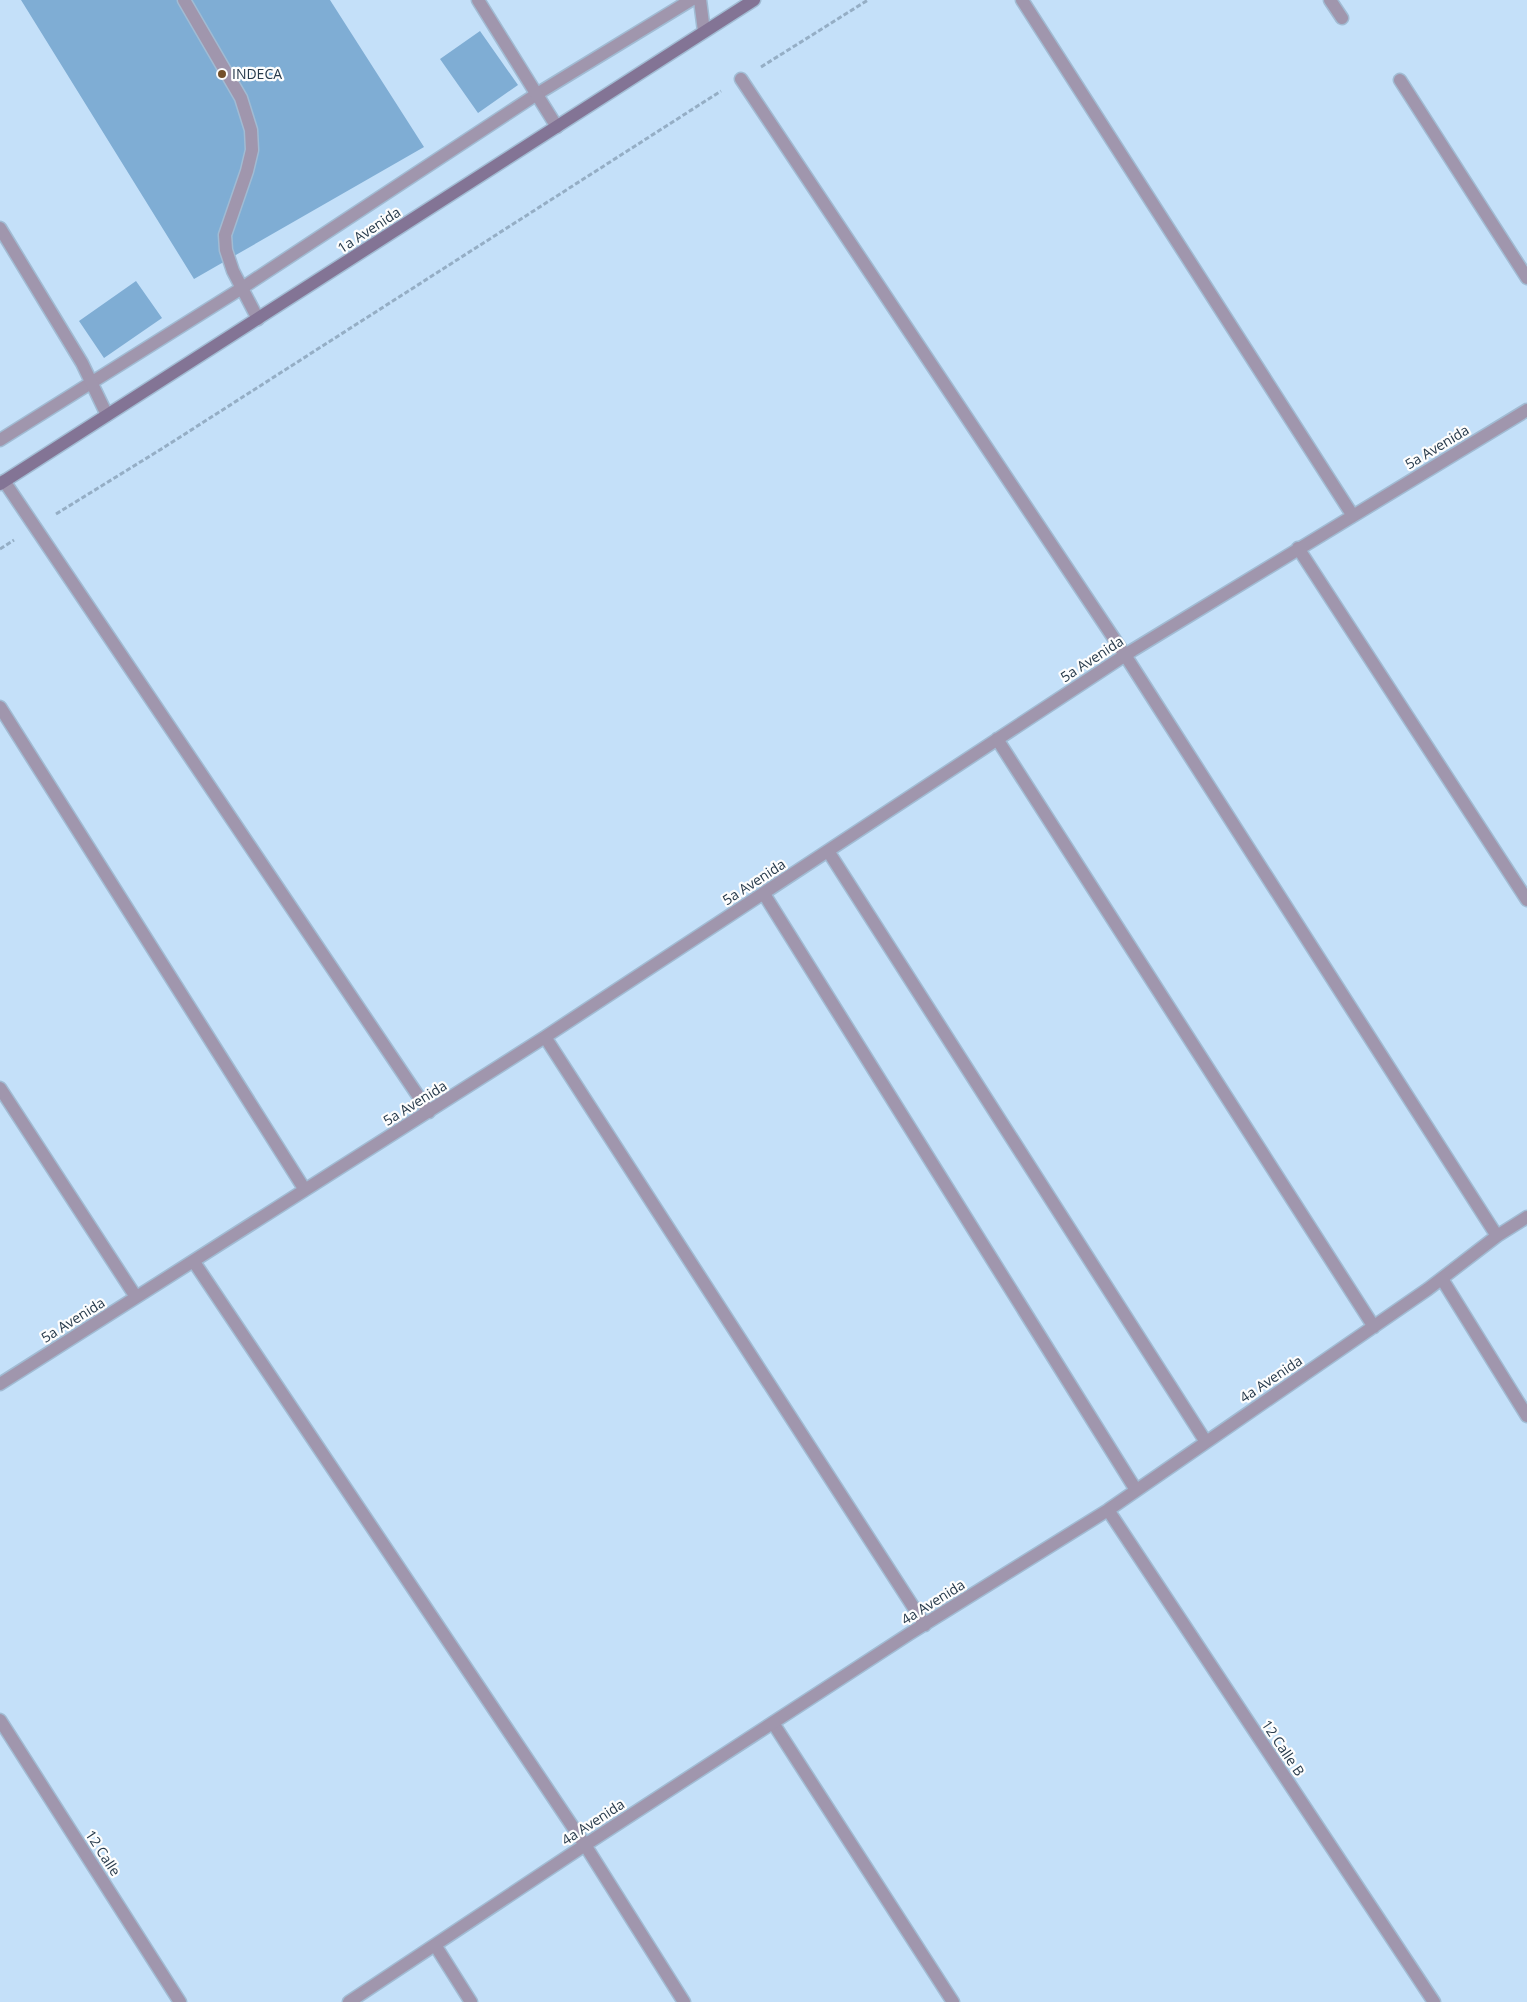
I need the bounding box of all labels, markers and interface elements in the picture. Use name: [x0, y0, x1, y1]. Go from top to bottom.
place label: INDECA: [232, 64, 282, 83]
marker: INDECA: [216, 68, 228, 80]
street label: 1a Avenida: [334, 202, 404, 257]
street label: 5a Avenida: [1401, 420, 1472, 473]
street label: 5a Avenida: [1057, 631, 1127, 686]
street label: 5a Avenida: [719, 854, 789, 909]
street label: 5a Avenida: [379, 1076, 450, 1130]
street label: 5a Avenida: [37, 1293, 108, 1347]
street label: 4a Avenida: [1236, 1351, 1306, 1406]
street label: 4a Avenida: [897, 1575, 968, 1629]
street label: 12 Calle B: [1258, 1716, 1309, 1780]
street label: 4a Avenida: [558, 1794, 628, 1849]
street label: 12 Calle: [82, 1826, 125, 1879]

